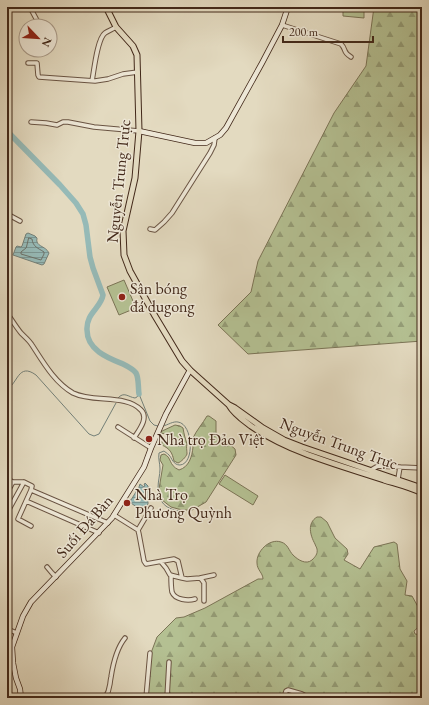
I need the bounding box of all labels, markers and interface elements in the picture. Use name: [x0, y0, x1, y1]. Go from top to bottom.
north arrow: [18, 18, 58, 58]
scale bar: [283, 18, 373, 44]
text: 200 m: [289, 24, 319, 40]
text: N: [39, 35, 55, 49]
street label: Nguyễn Trung Trực: [102, 118, 135, 244]
place label: Sân bóng đá dugong: [130, 278, 196, 317]
marker: Sân bóng đá dugong: [117, 292, 127, 302]
street label: Nguyễn Trung Trực: [277, 412, 401, 475]
place label: Nhà trọ Đảo Việt: [157, 429, 264, 450]
marker: Nhà trọ Đảo Việt: [144, 434, 154, 444]
place label: Nhà Trọ Phương Quỳnh: [135, 484, 232, 523]
street label: Suối Đá Bàn: [51, 490, 118, 562]
marker: Nhà Trọ Phương Quỳnh: [122, 498, 132, 508]

